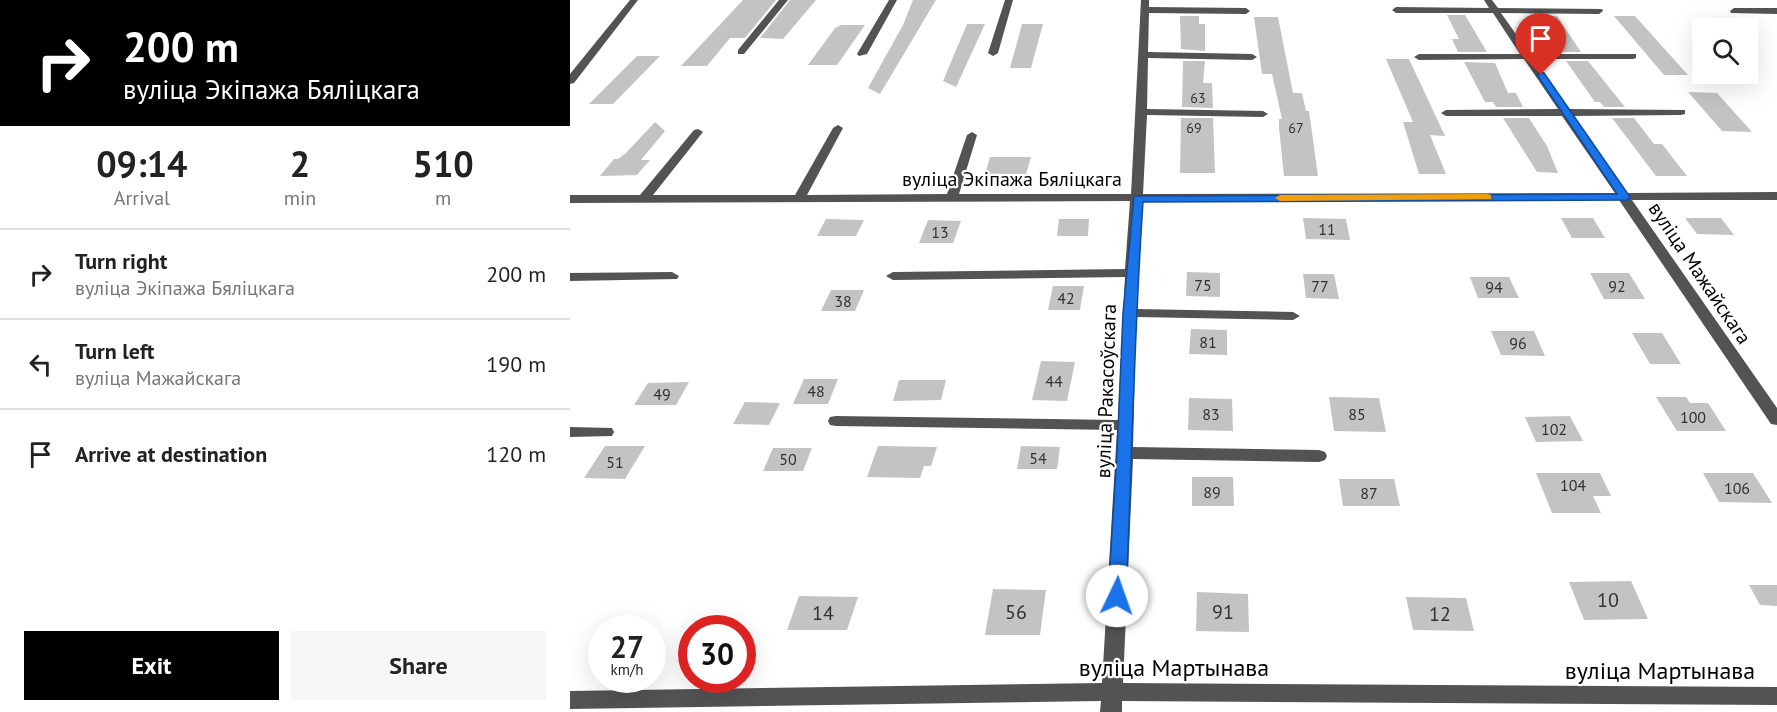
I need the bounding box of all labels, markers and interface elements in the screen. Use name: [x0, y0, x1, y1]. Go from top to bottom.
pin: [1515, 13, 1566, 75]
map controls: [1692, 18, 1758, 84]
button: search: [1692, 18, 1758, 84]
text: 200 m: [123, 19, 239, 74]
icon: arrive: [1524, 22, 1557, 55]
icon: right: [24, 24, 102, 102]
text: вуліца Экіпажа Бяліцкага: [123, 72, 420, 106]
house number: 63: [1190, 89, 1206, 107]
house number: 69: [1186, 119, 1202, 137]
house number: 67: [1288, 119, 1304, 137]
text: 09:14: [96, 140, 188, 187]
text: 2: [290, 140, 310, 187]
text: 510: [413, 140, 474, 187]
street label: вуліца Экіпажа Бяліцкага: [902, 166, 1122, 192]
text: Arrival: [114, 185, 170, 211]
text: min: [284, 185, 316, 211]
text: m: [435, 185, 451, 211]
street label: вуліца Мажайскага: [1643, 197, 1757, 349]
house number: 11: [1318, 219, 1336, 239]
house number: 13: [931, 222, 949, 242]
text: Turn right: [75, 247, 167, 275]
icon: right: [24, 258, 57, 291]
text: 200 m: [486, 260, 546, 288]
text: вуліца Экіпажа Бяліцкага: [75, 275, 295, 301]
house number: 75: [1194, 275, 1212, 295]
house number: 77: [1311, 276, 1329, 296]
house number: 92: [1608, 276, 1626, 296]
house number: 94: [1485, 277, 1503, 297]
house number: 42: [1057, 288, 1075, 308]
house number: 38: [834, 291, 852, 311]
street label: вуліца Ракасоўскага: [1090, 303, 1122, 479]
house number: 81: [1199, 332, 1217, 352]
house number: 96: [1509, 333, 1527, 353]
text: Turn left: [75, 337, 155, 365]
icon: left: [24, 348, 57, 381]
text: 190 m: [486, 350, 546, 378]
text: вуліца Мажайскага: [75, 365, 241, 391]
house number: 44: [1045, 371, 1063, 391]
house number: 48: [807, 381, 825, 401]
house number: 49: [653, 384, 671, 404]
house number: 83: [1202, 404, 1220, 424]
house number: 85: [1348, 404, 1366, 424]
house number: 100: [1680, 407, 1706, 427]
house number: 102: [1541, 419, 1567, 439]
icon: arrive: [24, 438, 57, 471]
text: Arrive at destination: [75, 440, 267, 468]
text: 120 m: [486, 440, 546, 468]
house number: 54: [1029, 448, 1047, 468]
house number: 50: [779, 449, 797, 469]
house number: 51: [606, 452, 624, 472]
house number: 104: [1560, 475, 1586, 495]
house number: 106: [1724, 478, 1750, 498]
house number: 89: [1203, 482, 1221, 502]
house number: 87: [1360, 483, 1378, 503]
position arrow: [1085, 564, 1149, 628]
house number: 10: [1597, 587, 1619, 613]
house number: 56: [1005, 599, 1027, 625]
house number: 91: [1212, 599, 1234, 625]
house number: 14: [812, 600, 834, 626]
house number: 12: [1429, 601, 1451, 627]
speed limit sign: 30: [678, 615, 756, 693]
text: 27: [610, 627, 644, 666]
button: Exit: [24, 631, 279, 700]
button: Share: [291, 631, 546, 700]
street label: вуліца Мартынава: [1079, 652, 1269, 683]
street label: вуліца Мартынава: [1565, 655, 1755, 686]
text: km/h: [611, 660, 643, 679]

